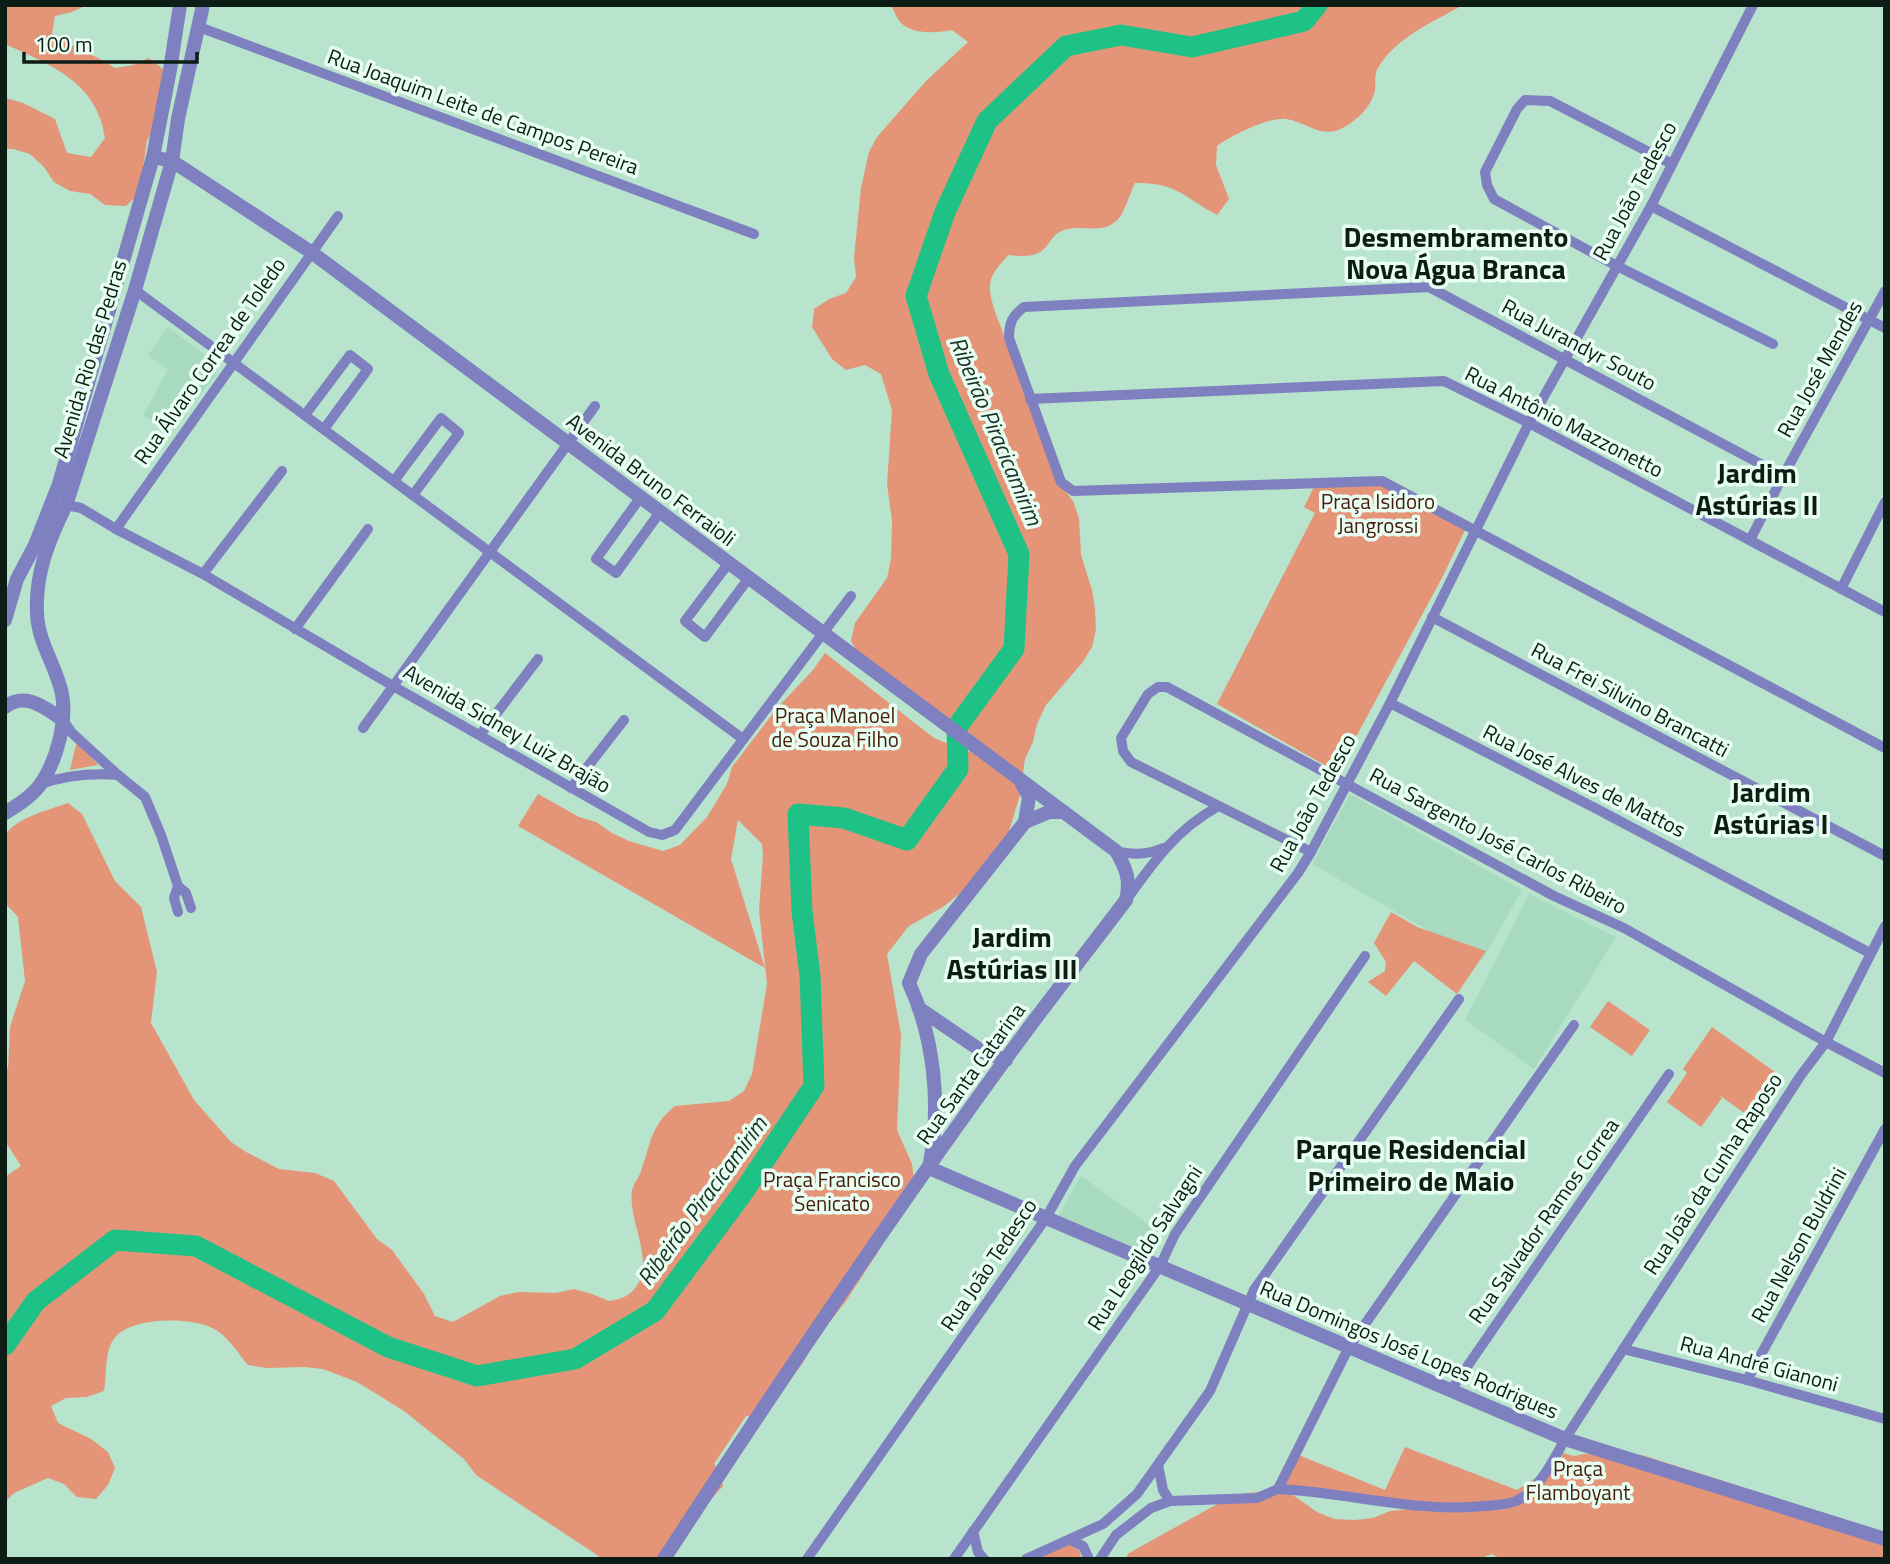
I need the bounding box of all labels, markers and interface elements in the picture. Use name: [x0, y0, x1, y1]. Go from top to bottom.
scale bar: [24, 21, 198, 65]
text: 100 m: [35, 28, 92, 60]
street label: Rua Joaquim Leite de Campos Pereira: [323, 40, 644, 182]
street label: Rua João Tedesco: [1584, 115, 1684, 266]
district label: Desmembramento Nova Água Branca: [1344, 215, 1568, 290]
street label: Rua Álvaro Correa de Toledo: [125, 250, 293, 471]
street label: Avenida Rio das Pedras: [44, 256, 134, 462]
street label: Rua Jurandyr Souto: [1497, 290, 1662, 398]
street label: Rua José Mendes: [1768, 294, 1870, 443]
water label: Ribeirão Piracicamirim: [941, 331, 1053, 532]
street label: Rua Antônio Mazzonetto: [1460, 357, 1669, 485]
street label: Avenida Bruno Ferraioli: [560, 405, 743, 554]
district label: Jardim Astúrias II: [1695, 451, 1819, 526]
park label: Praça Isidoro Jangrossi: [1321, 485, 1435, 541]
street label: Rua Frei Silvino Brancatti: [1526, 633, 1735, 765]
street label: Avenida Sidney Luiz Brajão: [398, 655, 617, 801]
park label: Praça Manoel de Souza Filho: [771, 699, 899, 755]
street label: Rua José Alves de Mattos: [1478, 715, 1691, 845]
street label: Rua João Tedesco: [1261, 728, 1363, 878]
street label: Rua Sargento José Carlos Ribeiro: [1364, 759, 1633, 922]
district label: Jardim Astúrias I: [1713, 770, 1829, 845]
district label: Jardim Astúrias III: [946, 915, 1078, 990]
street label: Rua Santa Catarina: [908, 996, 1033, 1151]
street label: Rua João da Cunha Raposo: [1635, 1066, 1790, 1281]
water label: Ribeirão Piracicamirim: [628, 1108, 776, 1293]
street label: Rua Salvador Ramos Correa: [1460, 1111, 1627, 1330]
district label: Parque Residencial Primeiro de Maio: [1296, 1127, 1526, 1202]
street label: Rua Leogildo Salvagni: [1079, 1158, 1210, 1337]
street label: Rua Nelson Buldrini: [1742, 1161, 1854, 1328]
park label: Praça Francisco Senicato: [763, 1163, 901, 1219]
street label: Rua João Tedesco: [932, 1192, 1044, 1337]
street label: Rua Domingos José Lopes Rodrigues: [1255, 1271, 1564, 1427]
street label: Rua André Gianoni: [1677, 1327, 1842, 1400]
park label: Praça Flamboyant: [1526, 1452, 1631, 1508]

